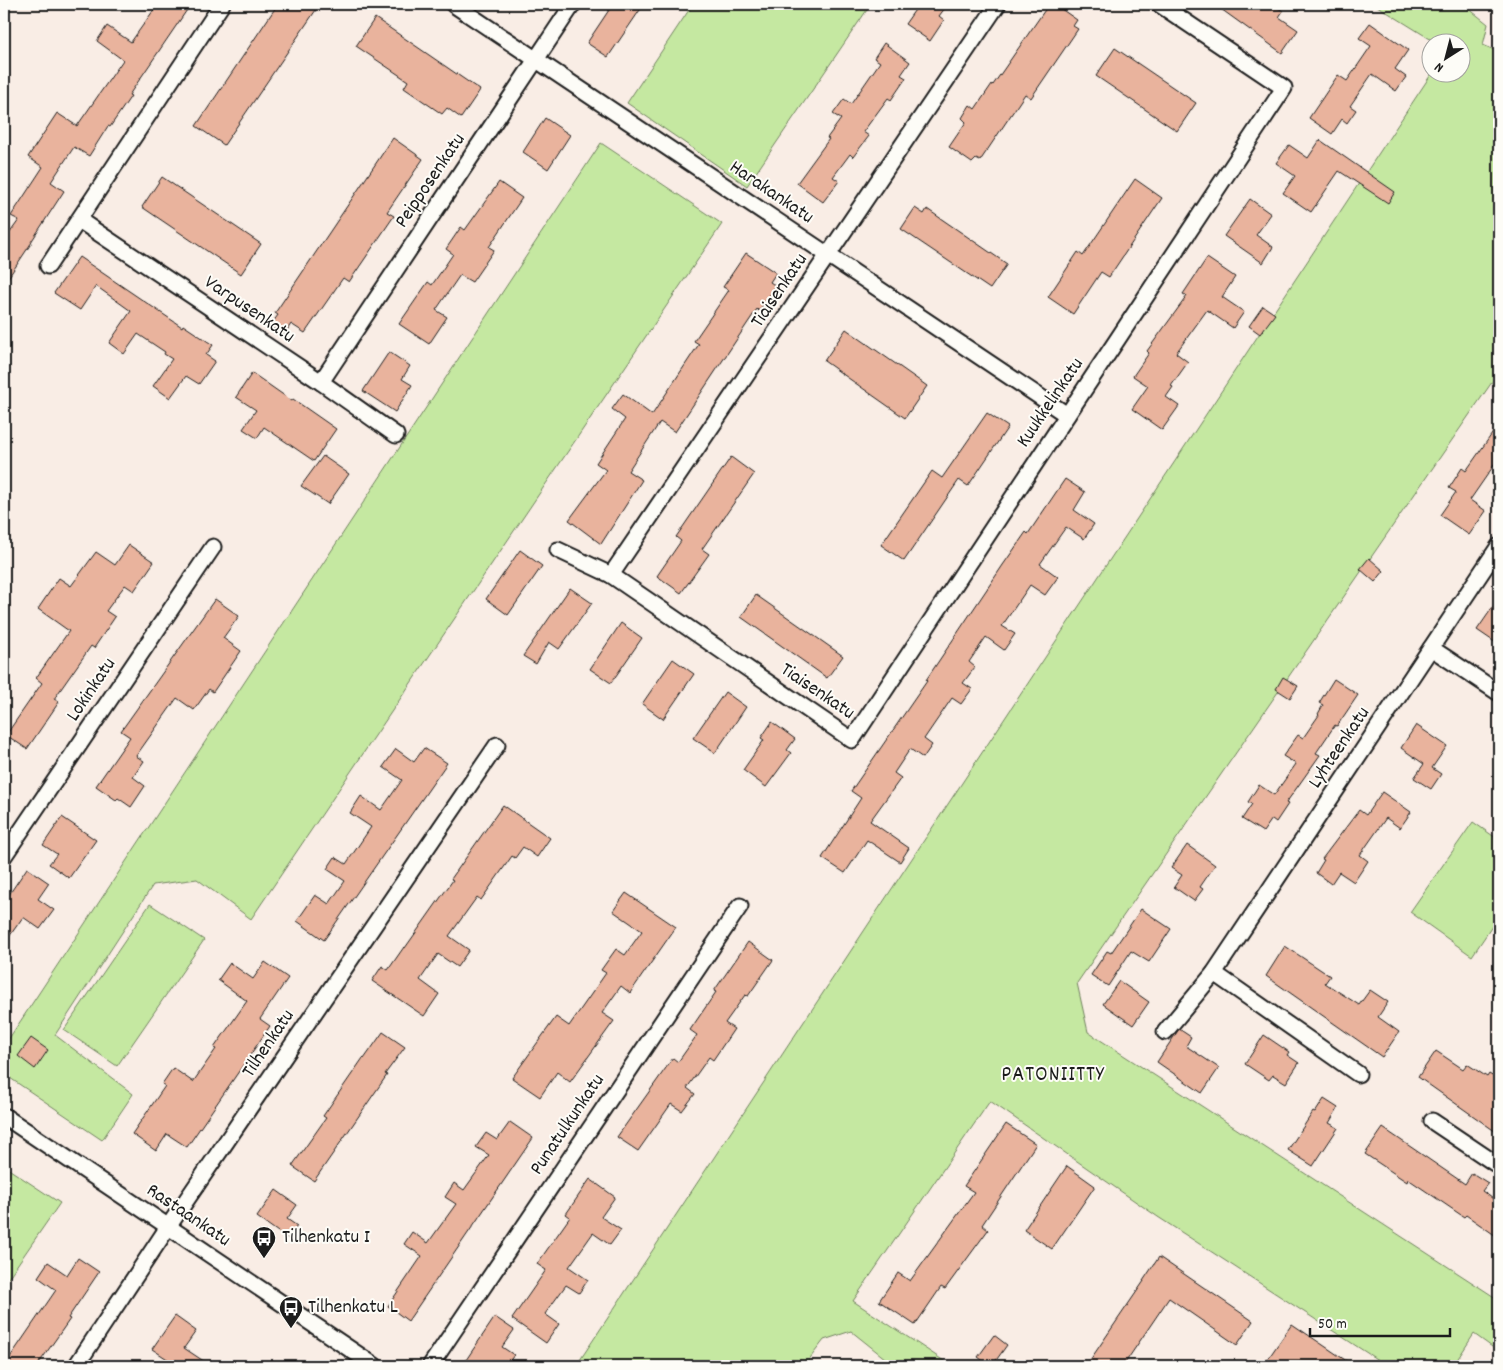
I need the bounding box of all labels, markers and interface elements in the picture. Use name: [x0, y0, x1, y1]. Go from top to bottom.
north arrow: [1420, 32, 1470, 82]
text: N: [1431, 57, 1448, 77]
street label: Peipposenkatu: [389, 128, 473, 234]
street label: Harakankatu: [723, 154, 819, 232]
street label: Tiaisenkatu: [745, 248, 815, 334]
street label: Varpusenkatu: [198, 269, 300, 351]
street label: Kuukkelinkatu: [1011, 353, 1091, 453]
street label: Lokinkatu: [60, 652, 124, 728]
street label: Tiaisenkatu: [774, 657, 860, 727]
street label: Lyhteenkatu: [1302, 702, 1378, 794]
street label: Tilhenkatu: [236, 1004, 302, 1084]
district label: PATONIITTY: [1001, 1060, 1105, 1091]
street label: Punatulkunkatu: [524, 1069, 612, 1181]
street label: Rastaankatu: [140, 1177, 236, 1255]
place label: Tilhenkatu I: [282, 1224, 370, 1252]
bus stop icon: Tilhenkatu I: [251, 1225, 277, 1259]
place label: Tilhenkatu L: [308, 1294, 398, 1322]
bus stop icon: Tilhenkatu L: [278, 1295, 304, 1329]
scale bar: [1310, 1305, 1450, 1337]
text: 50 m: [1318, 1314, 1347, 1336]

